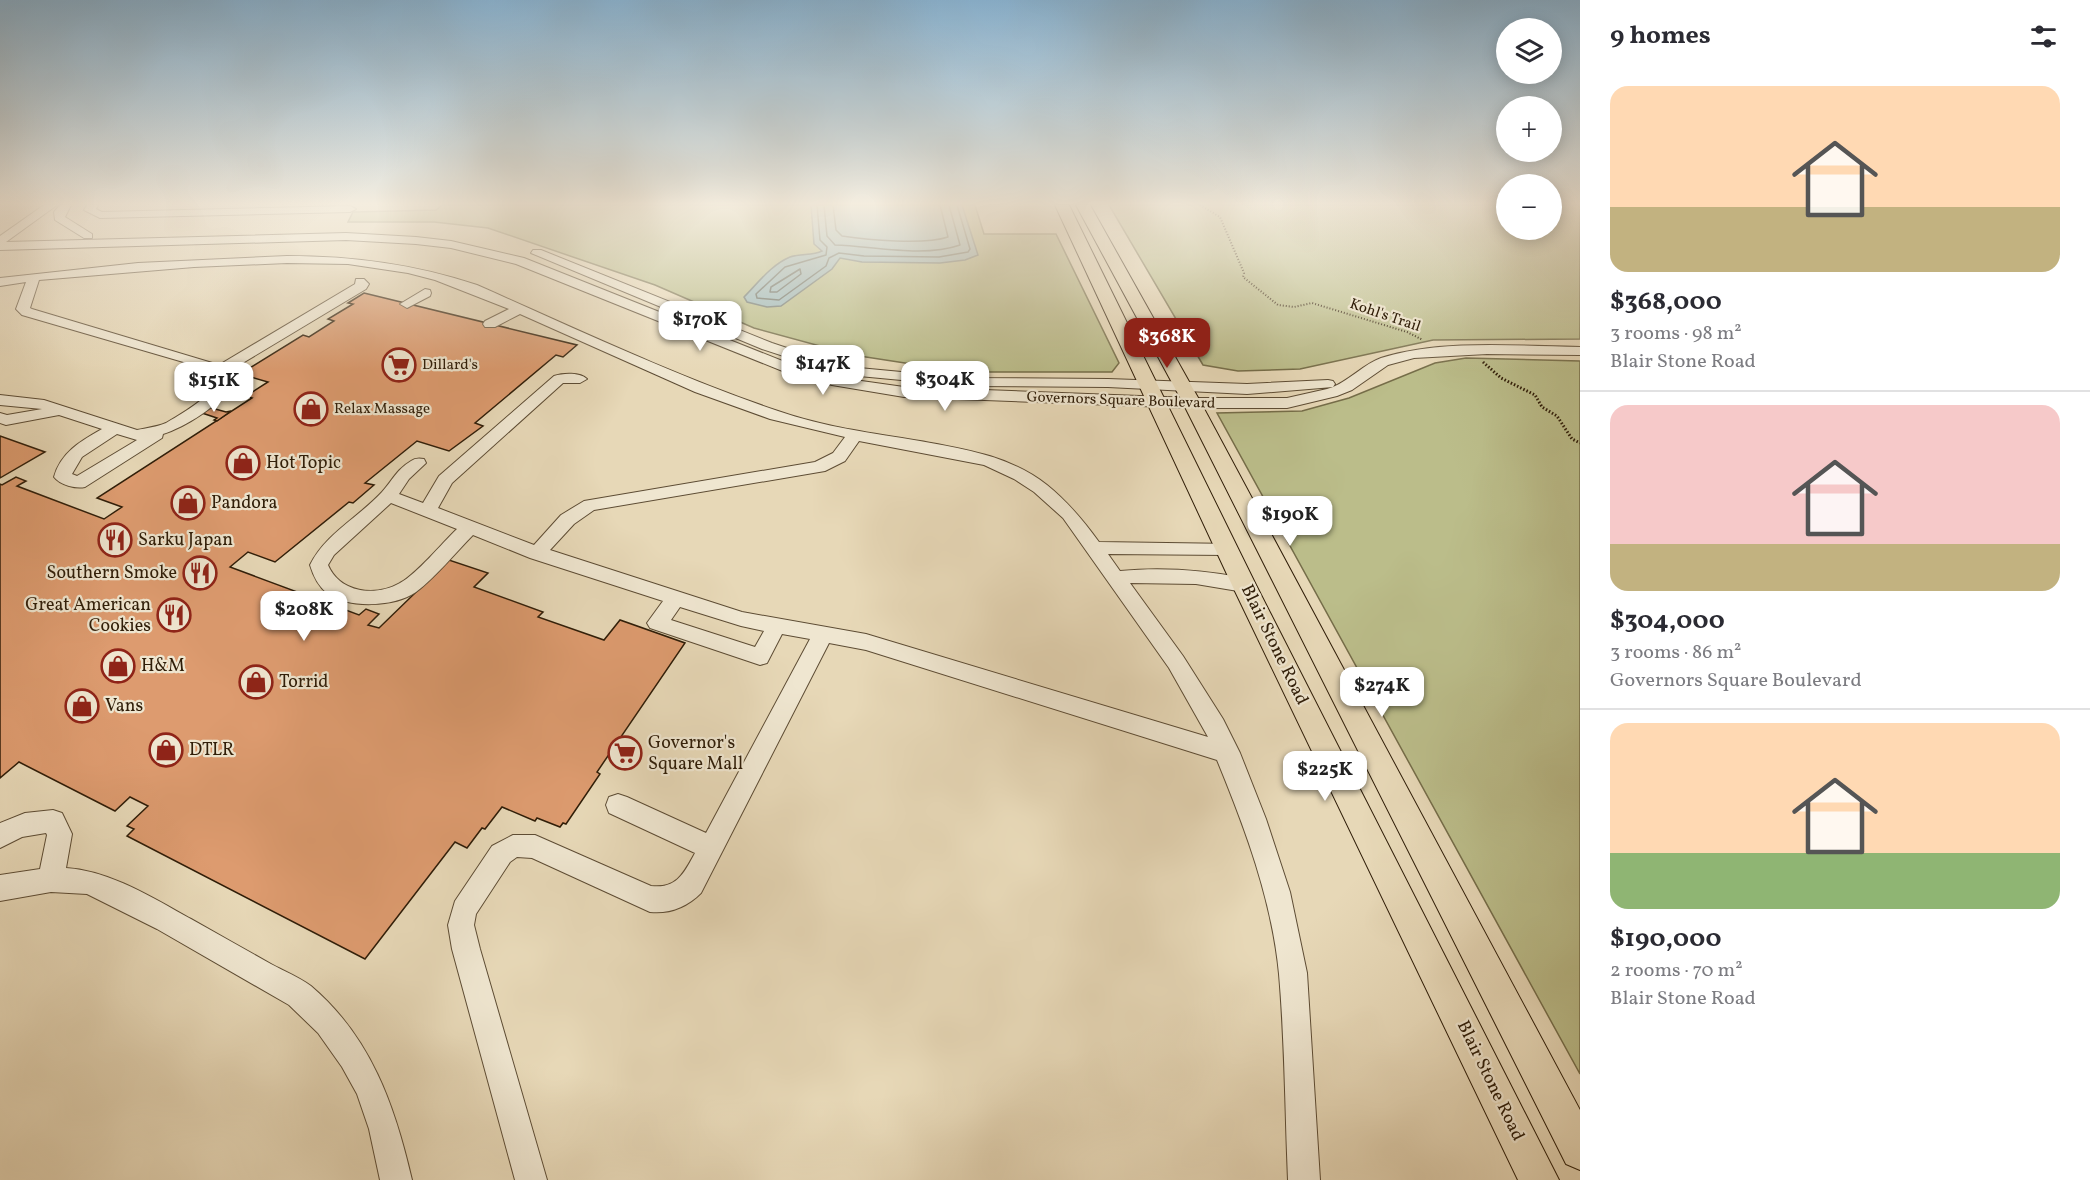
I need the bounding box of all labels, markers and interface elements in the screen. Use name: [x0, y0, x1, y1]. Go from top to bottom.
map controls: [1496, 18, 1562, 240]
button: layers: [1496, 18, 1562, 84]
text: 9 homes: [1610, 18, 1711, 54]
icon: filters: [2027, 20, 2060, 53]
button: +: [1496, 96, 1562, 162]
icon: home: [1781, 125, 1889, 233]
button: −: [1496, 174, 1562, 240]
text: $368,000: [1610, 284, 1722, 320]
street label: Kohl's Trail: [1347, 294, 1423, 338]
pin: $170K: [658, 301, 742, 352]
text: $170K: [673, 306, 727, 334]
pin: $368K: [1125, 318, 1209, 369]
text: 3 rooms · 98 m²: [1610, 320, 1742, 348]
text: $368K: [1138, 323, 1196, 351]
pin: $147K: [781, 345, 865, 396]
supermarket icon: Dillard's: [381, 347, 417, 383]
text: Blair Stone Road: [1610, 348, 1756, 376]
text: $147K: [795, 350, 851, 378]
place label: Dillard's: [422, 355, 478, 376]
pin: $304K: [903, 361, 987, 412]
pin: $151K: [172, 362, 256, 413]
text: $304K: [915, 366, 975, 394]
text: $151K: [188, 367, 240, 395]
street label: Governors Square Boulevard: [1026, 387, 1216, 415]
shop icon: Relax Massage: [293, 391, 329, 427]
place label: Relax Massage: [334, 399, 430, 420]
icon: home: [1781, 444, 1889, 552]
shop icon: Hot Topic: [225, 445, 261, 481]
place label: Hot Topic: [266, 451, 341, 476]
shop icon: Pandora: [170, 485, 206, 521]
place label: Pandora: [211, 491, 277, 516]
pin: $190K: [1248, 496, 1332, 547]
text: $190K: [1261, 501, 1319, 529]
restaurant icon: Sarku Japan: [97, 522, 133, 558]
place label: Sarku Japan: [138, 528, 233, 553]
restaurant icon: Southern Smoke: [182, 555, 218, 591]
place label: Southern Smoke: [47, 561, 177, 586]
street label: Blair Stone Road: [1234, 581, 1314, 709]
pin: $208K: [262, 591, 346, 642]
place label: Great American Cookies: [25, 593, 151, 639]
text: $208K: [274, 596, 334, 624]
restaurant icon: Great American Cookies: [156, 597, 192, 633]
text: $304,000: [1610, 603, 1725, 639]
text: 3 rooms · 86 m²: [1610, 639, 1741, 667]
shop icon: H&M: [100, 648, 136, 684]
place label: H&M: [141, 654, 185, 679]
shop icon: Torrid: [238, 664, 274, 700]
pin: $274K: [1340, 667, 1424, 718]
text: Governors Square Boulevard: [1610, 667, 1862, 695]
place label: Torrid: [279, 670, 329, 695]
text: $274K: [1354, 672, 1410, 700]
shop icon: Vans: [64, 688, 100, 724]
place label: Vans: [105, 694, 143, 719]
place label: Governor's Square Mall: [648, 731, 743, 777]
shop icon: DTLR: [148, 732, 184, 768]
supermarket icon: Governor's Square Mall: [607, 735, 643, 771]
place label: DTLR: [189, 738, 234, 763]
pin: $225K: [1283, 751, 1367, 802]
text: $225K: [1297, 756, 1353, 784]
icon: home: [1781, 762, 1889, 870]
text: $190,000: [1610, 921, 1722, 957]
text: 2 rooms · 70 m²: [1610, 957, 1743, 985]
text: Blair Stone Road: [1610, 985, 1756, 1013]
street label: Blair Stone Road: [1450, 1017, 1530, 1145]

